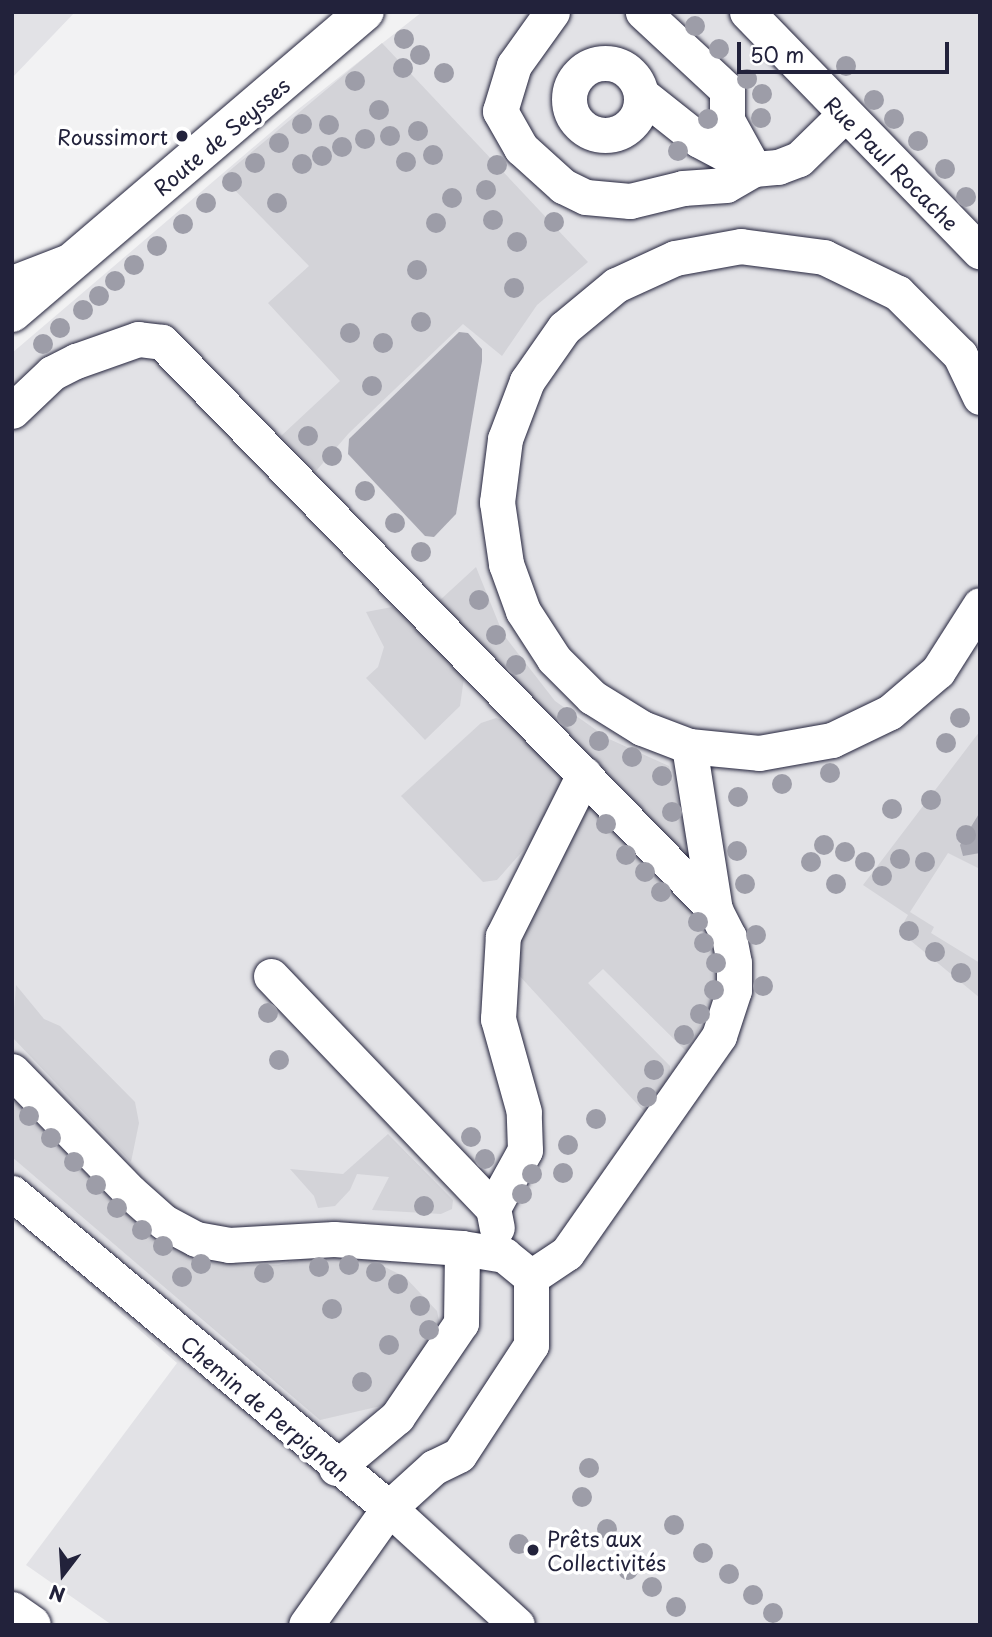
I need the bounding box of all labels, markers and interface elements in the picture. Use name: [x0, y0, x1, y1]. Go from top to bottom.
scale bar: [740, 28, 952, 72]
text: 50 m: [750, 38, 804, 70]
street label: Route de Seysses: [147, 71, 295, 201]
street label: Rue Paul Rocache: [820, 91, 964, 235]
place label: Roussimort: [57, 123, 168, 149]
marker: Roussimort: [174, 128, 190, 144]
street label: Chemin de Perpignan: [176, 1329, 356, 1487]
place label: Prêts aux Collectivités: [547, 1525, 666, 1575]
north arrow: [28, 1539, 98, 1609]
marker: Prêts aux Collectivités: [525, 1542, 541, 1558]
text: N: [46, 1578, 68, 1610]

